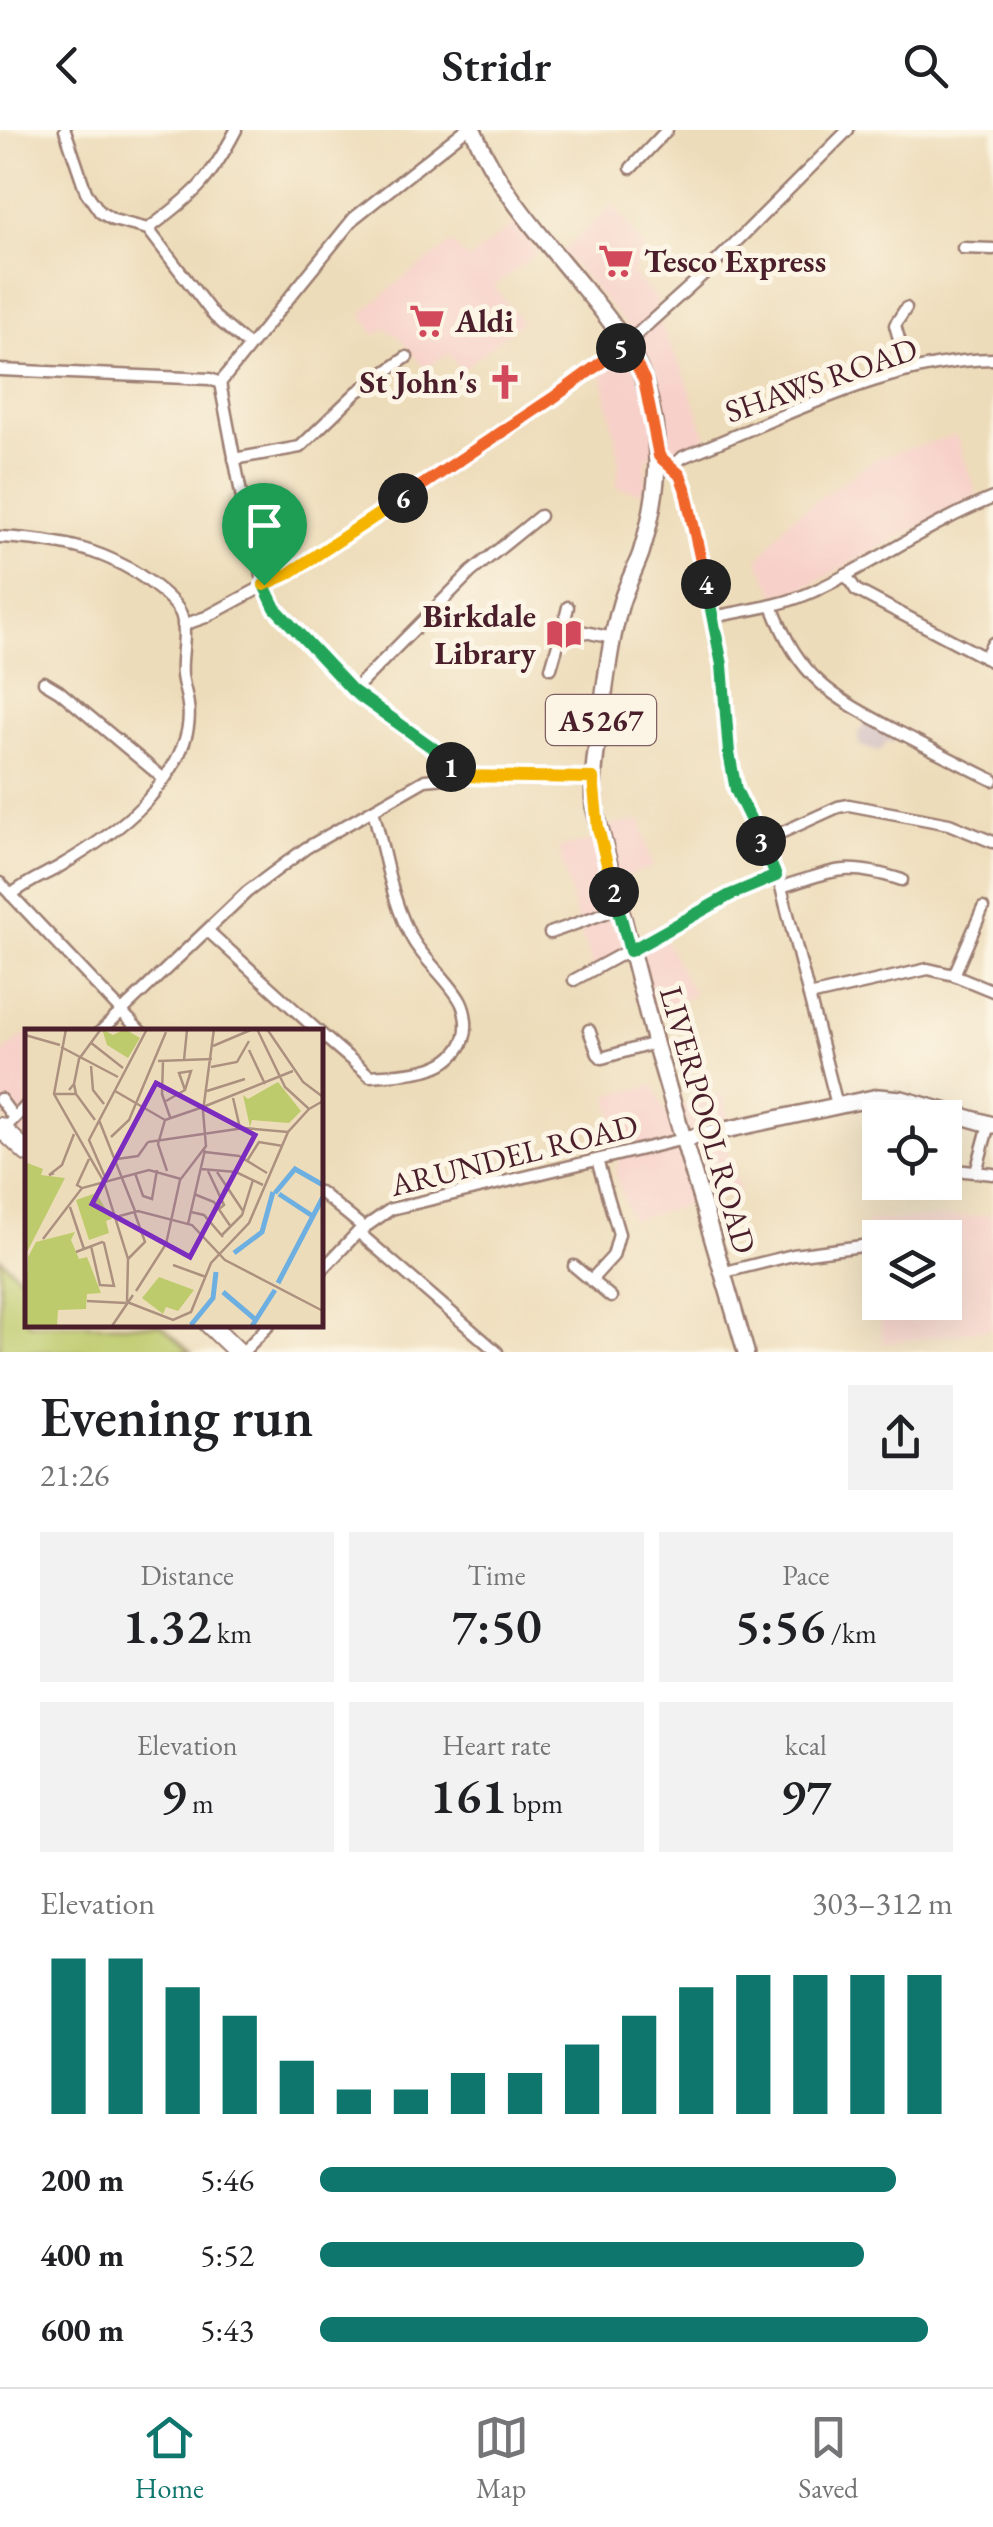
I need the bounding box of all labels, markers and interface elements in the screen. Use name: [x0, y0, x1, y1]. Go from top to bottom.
text: Stridr: [442, 36, 551, 94]
icon: back: [40, 38, 95, 93]
icon: search: [898, 38, 953, 93]
place label: Tesco Express: [644, 240, 826, 282]
supermarket icon: Tesco Express: [597, 242, 635, 280]
place label: Aldi: [454, 300, 514, 342]
supermarket icon: Aldi: [408, 302, 446, 340]
pin: 5: [596, 323, 646, 373]
street label: SHAWS ROAD: [719, 327, 923, 433]
text: 5: [614, 330, 628, 366]
place label: St John's: [359, 361, 477, 403]
church icon: St John's: [486, 363, 524, 401]
pin: 6: [378, 473, 428, 523]
text: 6: [396, 480, 410, 516]
pin: [222, 483, 307, 586]
icon: arrive: [237, 498, 292, 553]
pin: 4: [681, 559, 731, 609]
text: 4: [699, 566, 713, 602]
place label: Birkdale Library: [423, 595, 537, 674]
library icon: Birkdale Library: [545, 615, 583, 653]
road number: A5267: [546, 695, 656, 745]
pin: 1: [426, 742, 476, 792]
text: 1: [444, 749, 458, 785]
pin: 3: [736, 816, 786, 866]
text: 3: [754, 823, 768, 859]
pin: 2: [589, 867, 639, 917]
text: 2: [607, 874, 621, 910]
street label: LIVERPOOL ROAD: [650, 982, 766, 1258]
inset map: [25, 1029, 322, 1327]
map controls: [862, 1100, 962, 1320]
button: locate: [862, 1100, 962, 1200]
street label: ARUNDEL ROAD: [385, 1104, 642, 1206]
button: layers: [862, 1220, 962, 1320]
text: Evening run: [40, 1381, 313, 1452]
button: share: [848, 1385, 953, 1490]
text: 21:26: [40, 1454, 109, 1496]
text: Distance: [140, 1557, 234, 1593]
text: Time: [467, 1557, 526, 1593]
text: Pace: [782, 1557, 829, 1593]
text: 1.32: [122, 1593, 211, 1658]
text: 7:50: [451, 1593, 542, 1658]
text: 5:56: [735, 1593, 825, 1658]
text: km: [211, 1615, 252, 1651]
text: /km: [825, 1615, 877, 1651]
text: Elevation: [137, 1727, 238, 1763]
text: Heart rate: [442, 1727, 551, 1763]
text: kcal: [785, 1727, 827, 1763]
text: 9: [161, 1763, 186, 1828]
text: 161: [430, 1763, 507, 1828]
text: 97: [780, 1763, 831, 1828]
text: m: [186, 1785, 214, 1821]
text: bpm: [507, 1785, 563, 1821]
text: Elevation: [40, 1882, 155, 1924]
text: 303–312 m: [812, 1882, 953, 1924]
text: 200 m: [40, 2159, 124, 2201]
text: 5:46: [200, 2159, 254, 2201]
text: 400 m: [40, 2234, 124, 2276]
text: 5:52: [200, 2234, 254, 2276]
text: 600 m: [40, 2309, 124, 2351]
text: 5:43: [200, 2309, 254, 2351]
tab: Home: [135, 2410, 204, 2506]
tab: Map: [474, 2410, 529, 2506]
tab: Saved: [798, 2410, 858, 2506]

